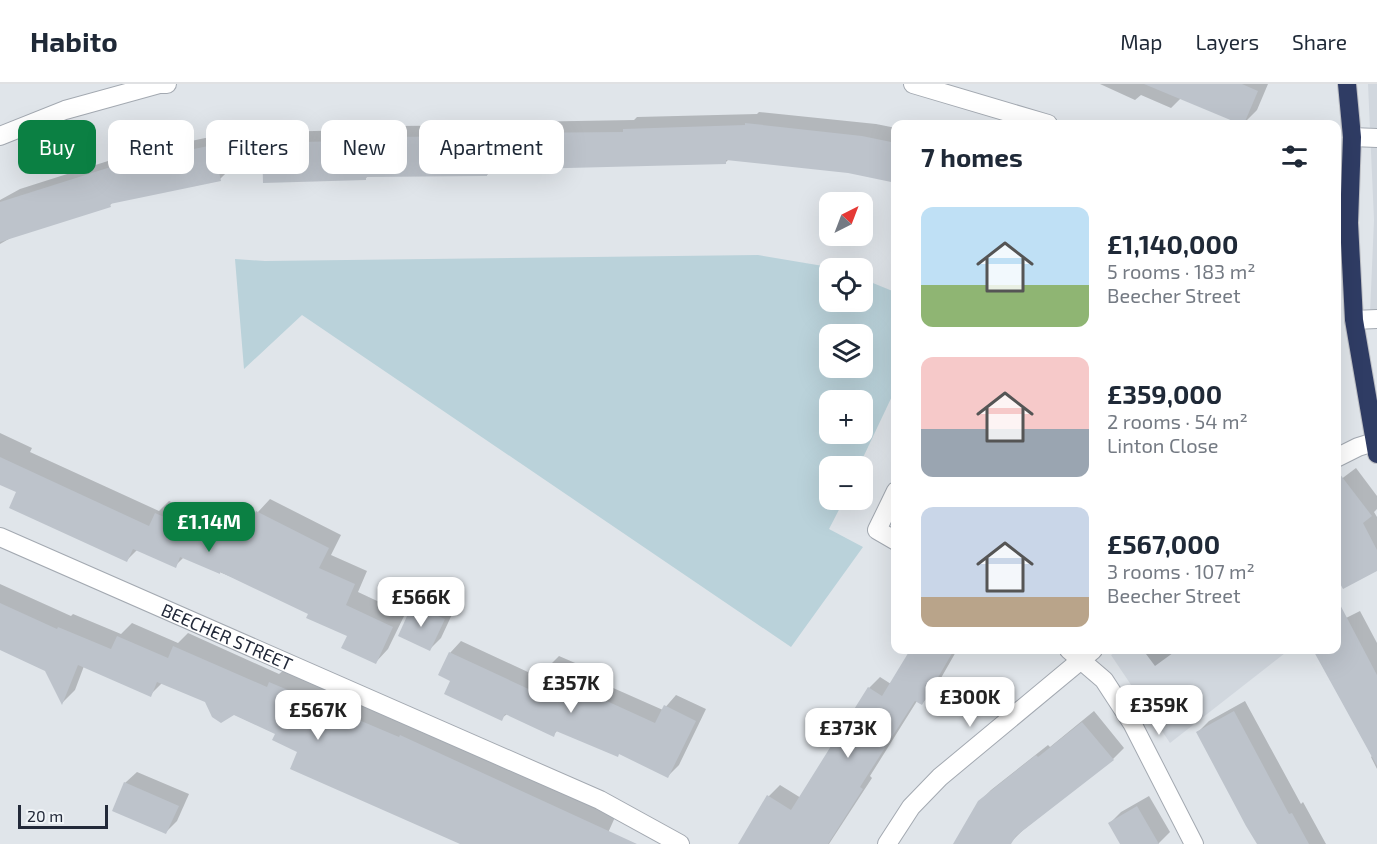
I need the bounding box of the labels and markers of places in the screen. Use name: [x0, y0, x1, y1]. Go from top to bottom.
pin: £1.14M: [160, 502, 258, 553]
pin: £566K: [379, 577, 463, 628]
pin: £357K: [529, 663, 613, 714]
pin: £300K: [928, 677, 1012, 728]
pin: £359K: [1117, 685, 1201, 736]
pin: £567K: [276, 690, 360, 741]
pin: £373K: [806, 708, 890, 759]

